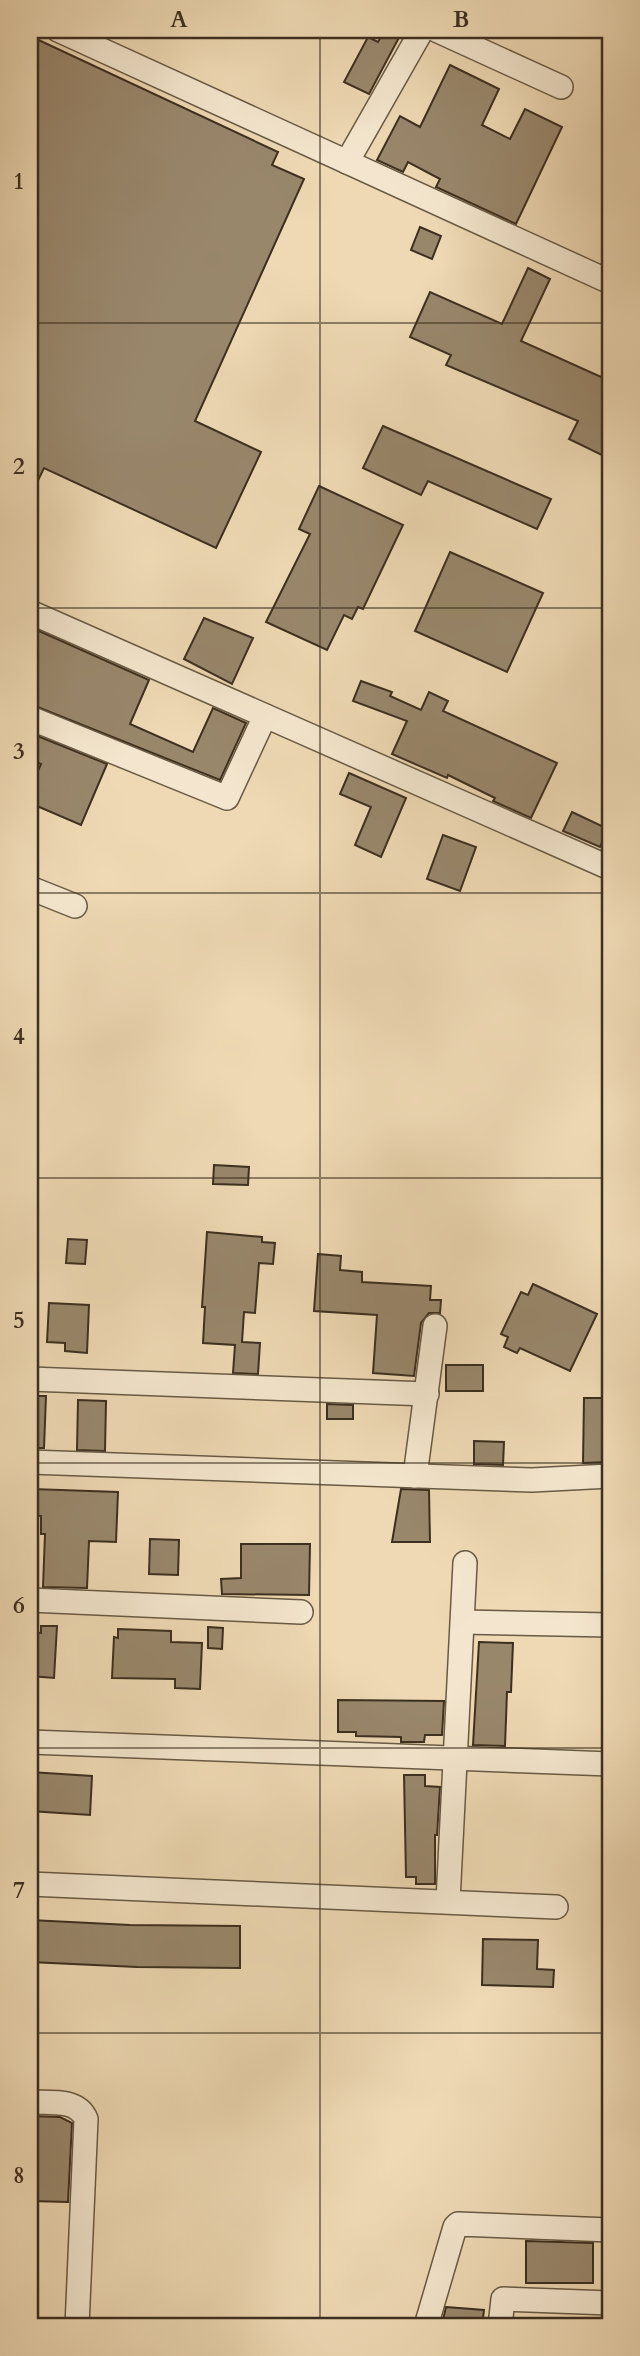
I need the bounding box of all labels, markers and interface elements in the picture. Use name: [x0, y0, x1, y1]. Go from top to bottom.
text: A: [170, 4, 188, 35]
text: B: [453, 4, 469, 35]
text: 1: [13, 166, 25, 197]
text: 2: [13, 451, 25, 482]
text: 3: [13, 736, 25, 767]
text: 4: [13, 1021, 25, 1052]
text: 5: [13, 1305, 25, 1336]
text: 6: [13, 1590, 25, 1621]
text: 7: [13, 1875, 25, 1906]
text: 8: [13, 2160, 25, 2191]

